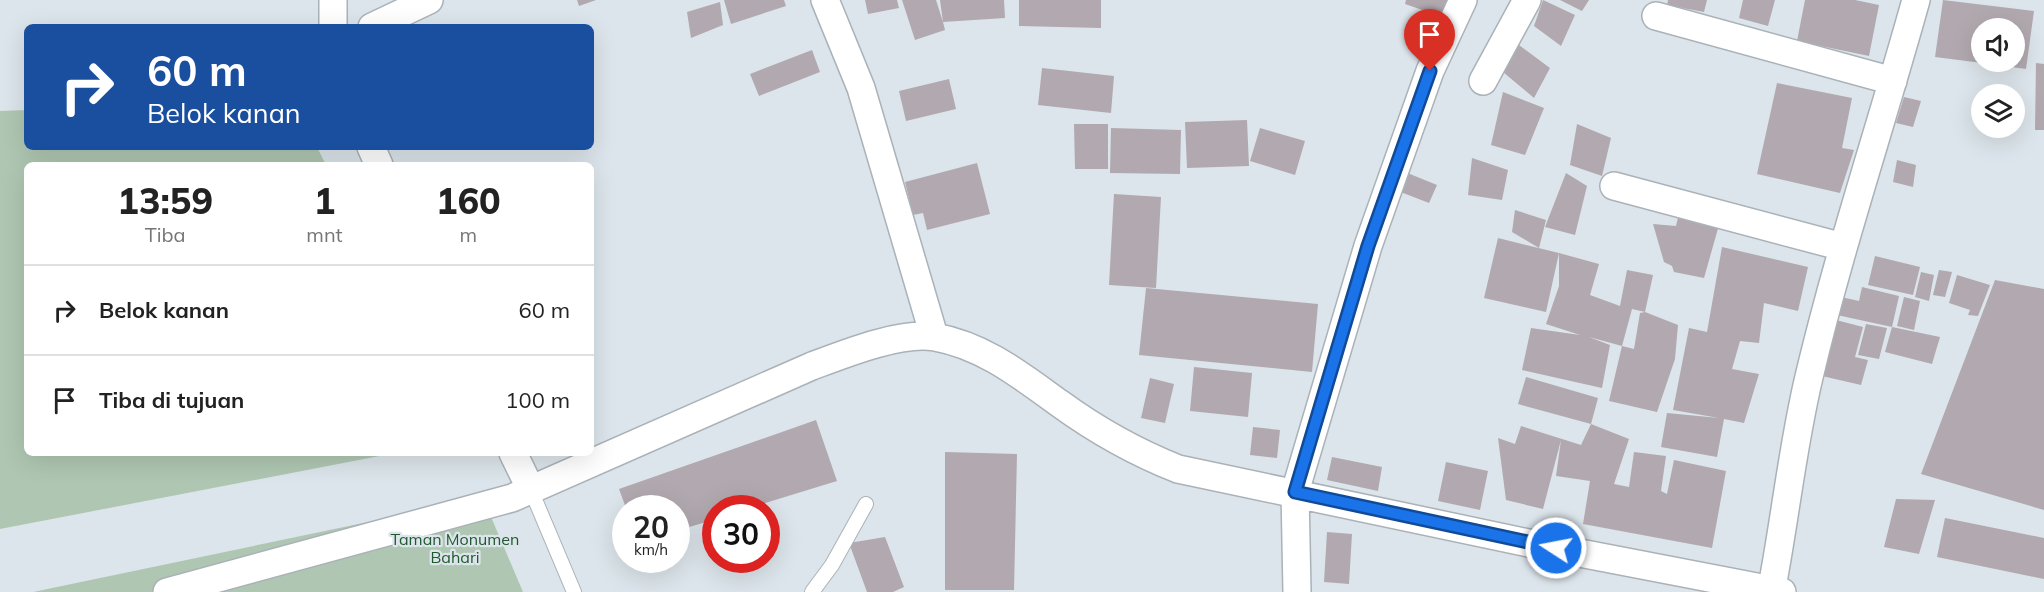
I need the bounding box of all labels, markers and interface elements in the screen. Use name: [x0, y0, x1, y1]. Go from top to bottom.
pin: [1404, 9, 1455, 71]
icon: arrive: [1413, 18, 1446, 51]
map controls: [1971, 18, 2025, 138]
button: sound: [1971, 18, 2025, 72]
text: 60 m: [147, 44, 247, 97]
icon: right: [48, 48, 126, 126]
button: layers: [1971, 84, 2025, 138]
text: Belok kanan: [147, 96, 301, 130]
text: 13:59: [117, 178, 213, 223]
text: 1: [314, 178, 335, 223]
text: 160: [436, 178, 501, 223]
text: Tiba: [145, 222, 186, 247]
text: mnt: [306, 222, 343, 247]
text: m: [460, 222, 477, 247]
icon: right: [48, 294, 81, 327]
text: Belok kanan: [99, 296, 229, 324]
text: 60 m: [519, 296, 570, 324]
icon: arrive: [48, 384, 81, 417]
text: Tiba di tujuan: [99, 386, 244, 414]
text: 100 m: [505, 386, 570, 414]
speed limit sign: 30: [702, 495, 780, 573]
text: 20: [633, 508, 669, 546]
position arrow: [1524, 516, 1588, 580]
park label: Taman Monumen Bahari: [391, 529, 519, 567]
text: km/h: [634, 540, 668, 559]

